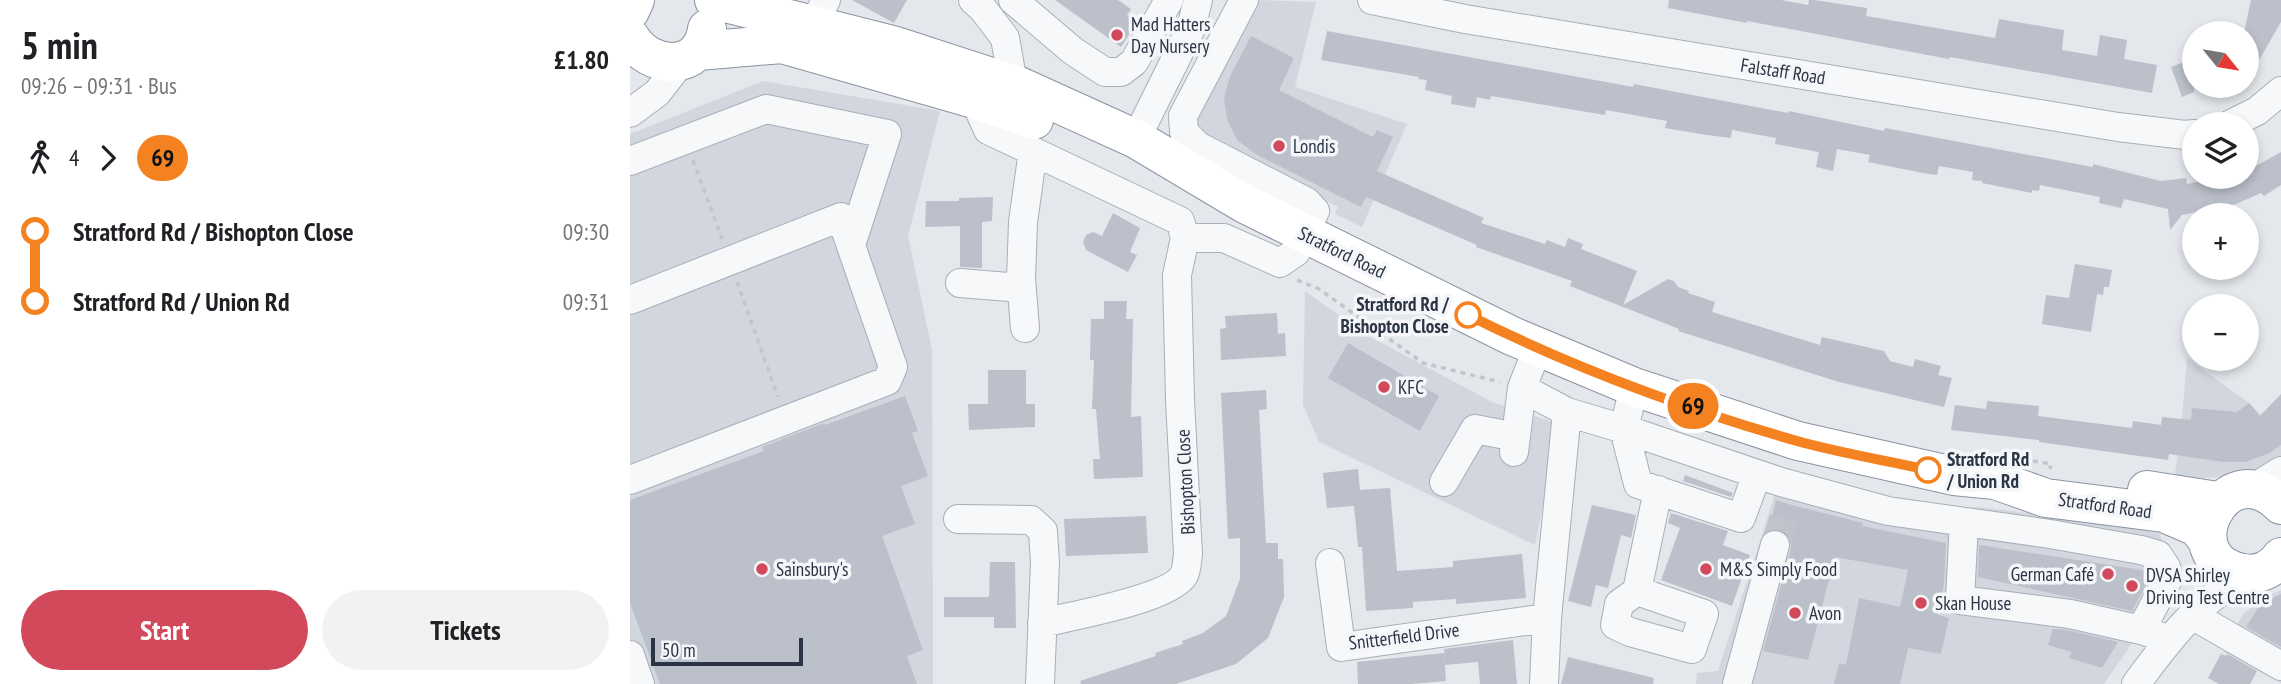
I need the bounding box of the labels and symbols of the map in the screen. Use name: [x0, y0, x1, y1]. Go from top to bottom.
place label: Mad Hatters Day Nursery: [1131, 12, 1211, 58]
north arrow: [2182, 21, 2259, 98]
marker: Mad Hatters Day Nursery: [1109, 27, 1125, 43]
street label: Falstaff Road: [1739, 52, 1827, 90]
place label: Londis: [1293, 134, 1335, 158]
marker: Londis: [1271, 138, 1287, 154]
street label: Stratford Road: [1294, 221, 1390, 283]
place label: Stratford Rd / Bishopton Close: [1341, 292, 1449, 338]
marker: Stratford Rd / Bishopton Close: [1455, 302, 1481, 328]
place label: KFC: [1398, 375, 1424, 399]
marker: KFC: [1376, 379, 1392, 395]
line badge: 69: [1662, 383, 1724, 429]
street label: Bishopton Close: [1170, 429, 1200, 535]
place label: Stratford Rd / Union Rd: [1946, 447, 2029, 493]
marker: Stratford Rd / Union Rd: [1915, 457, 1941, 483]
street label: Stratford Road: [2057, 487, 2153, 523]
place label: Sainsbury's: [776, 557, 848, 581]
place label: M&S Simply Food: [1720, 557, 1837, 581]
marker: Sainsbury's: [754, 561, 770, 577]
marker: M&S Simply Food: [1698, 561, 1714, 577]
place label: German Café: [2011, 562, 2094, 586]
place label: DVSA Shirley Driving Test Centre: [2146, 563, 2270, 609]
marker: German Café: [2100, 566, 2116, 582]
marker: DVSA Shirley Driving Test Centre: [2124, 578, 2140, 594]
place label: Skan House: [1935, 591, 2012, 615]
marker: Skan House: [1913, 595, 1929, 611]
place label: Avon: [1809, 601, 1841, 625]
marker: Avon: [1787, 605, 1803, 621]
street label: Snitterfield Drive: [1347, 617, 1461, 655]
scale bar: [651, 635, 803, 667]

